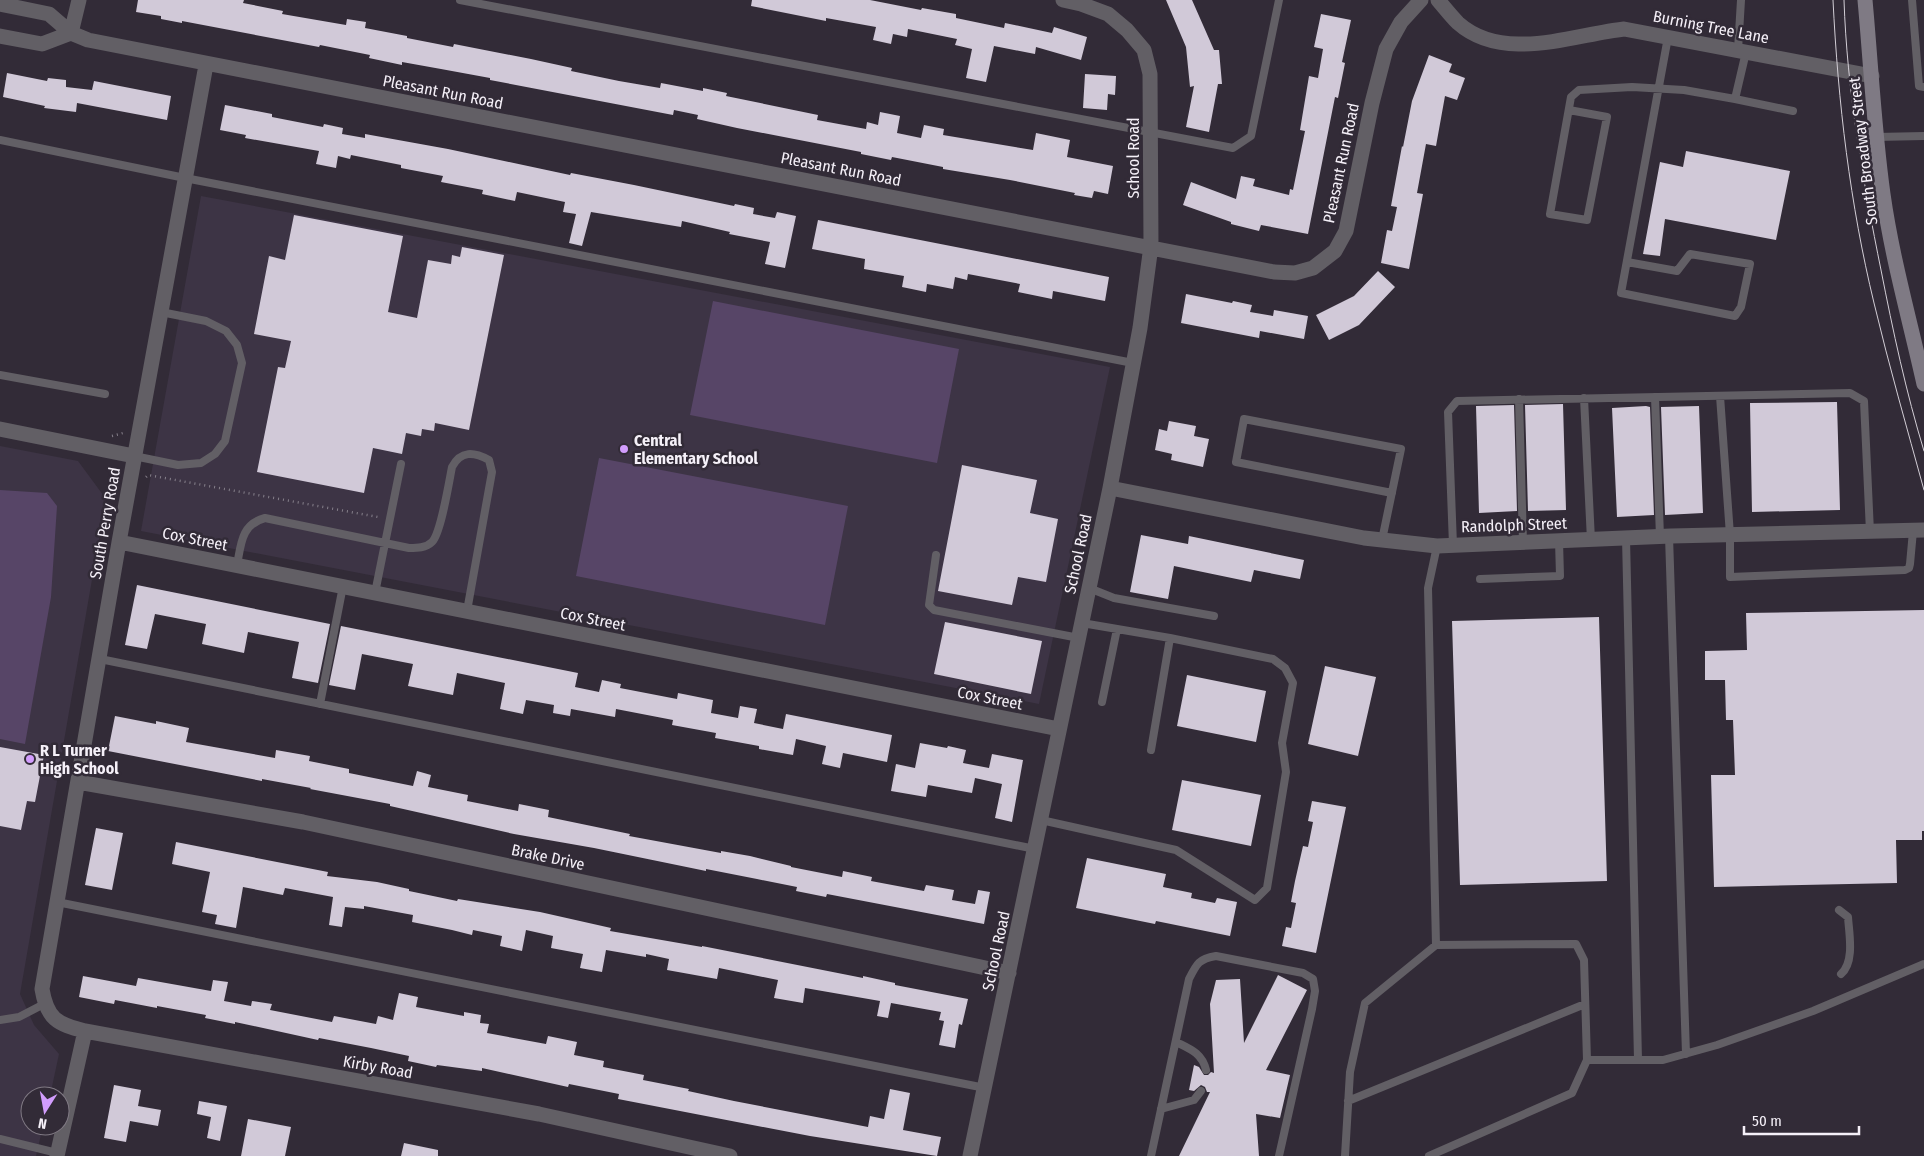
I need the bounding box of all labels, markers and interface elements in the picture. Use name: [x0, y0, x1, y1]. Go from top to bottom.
street label: Burning Tree Lane: [1651, 6, 1771, 48]
street label: Pleasant Run Road: [381, 71, 505, 113]
street label: South Broadway Street: [1844, 75, 1881, 226]
street label: Pleasant Run Road: [1319, 101, 1363, 225]
street label: School Road: [1124, 117, 1143, 199]
street label: Pleasant Run Road: [779, 148, 903, 190]
place label: Central Elementary School: [634, 431, 759, 468]
marker: Central Elementary School: [618, 443, 630, 455]
street label: South Perry Road: [86, 466, 124, 580]
street label: School Road: [1060, 512, 1096, 596]
street label: Randolph Street: [1461, 514, 1568, 536]
street label: Cox Street: [161, 523, 230, 555]
street label: Cox Street: [559, 603, 628, 635]
street label: Cox Street: [956, 682, 1025, 714]
place label: R L Turner High School: [40, 741, 119, 778]
marker: R L Turner High School: [24, 753, 36, 765]
street label: Brake Drive: [510, 840, 587, 874]
street label: School Road: [978, 909, 1014, 993]
street label: Kirby Road: [342, 1052, 414, 1082]
north arrow: [20, 1086, 70, 1136]
scale bar: [1744, 1104, 1859, 1136]
text: 50 m: [1752, 1112, 1782, 1130]
text: N: [37, 1114, 48, 1132]

